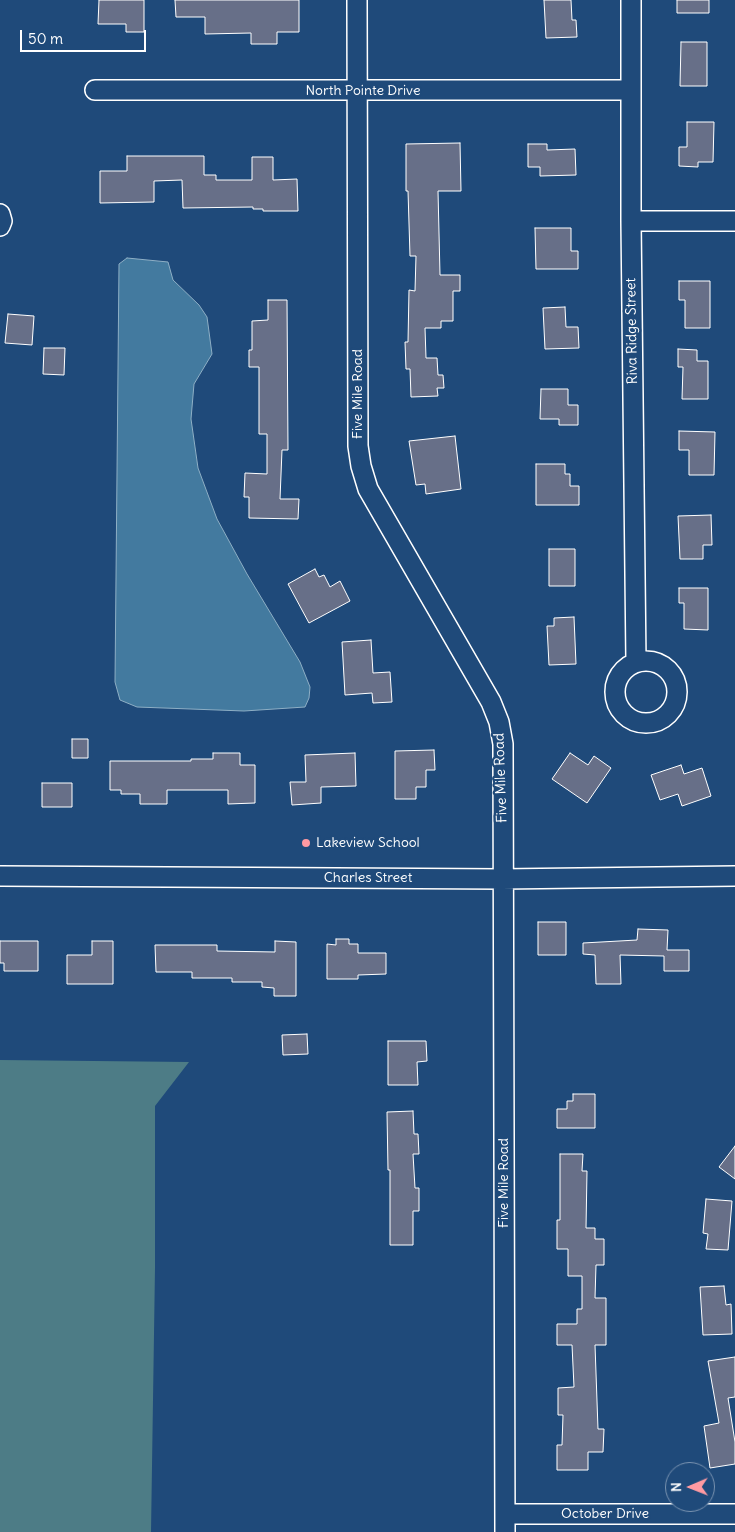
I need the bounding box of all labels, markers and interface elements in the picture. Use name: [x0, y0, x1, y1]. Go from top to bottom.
scale bar: [22, 20, 149, 52]
text: 50 m: [28, 29, 63, 48]
street label: North Pointe Drive: [306, 83, 420, 99]
street label: Riva Ridge Street: [623, 278, 641, 384]
street label: Five Mile Road: [350, 349, 366, 439]
street label: Five Mile Road: [491, 733, 511, 823]
place label: Lakeview School: [316, 835, 420, 851]
marker: Lakeview School: [300, 837, 312, 849]
street label: Charles Street: [324, 870, 412, 886]
street label: Five Mile Road: [496, 1138, 512, 1228]
north arrow: [665, 1462, 715, 1512]
text: N: [667, 1482, 685, 1492]
street label: October Drive: [561, 1506, 649, 1522]

